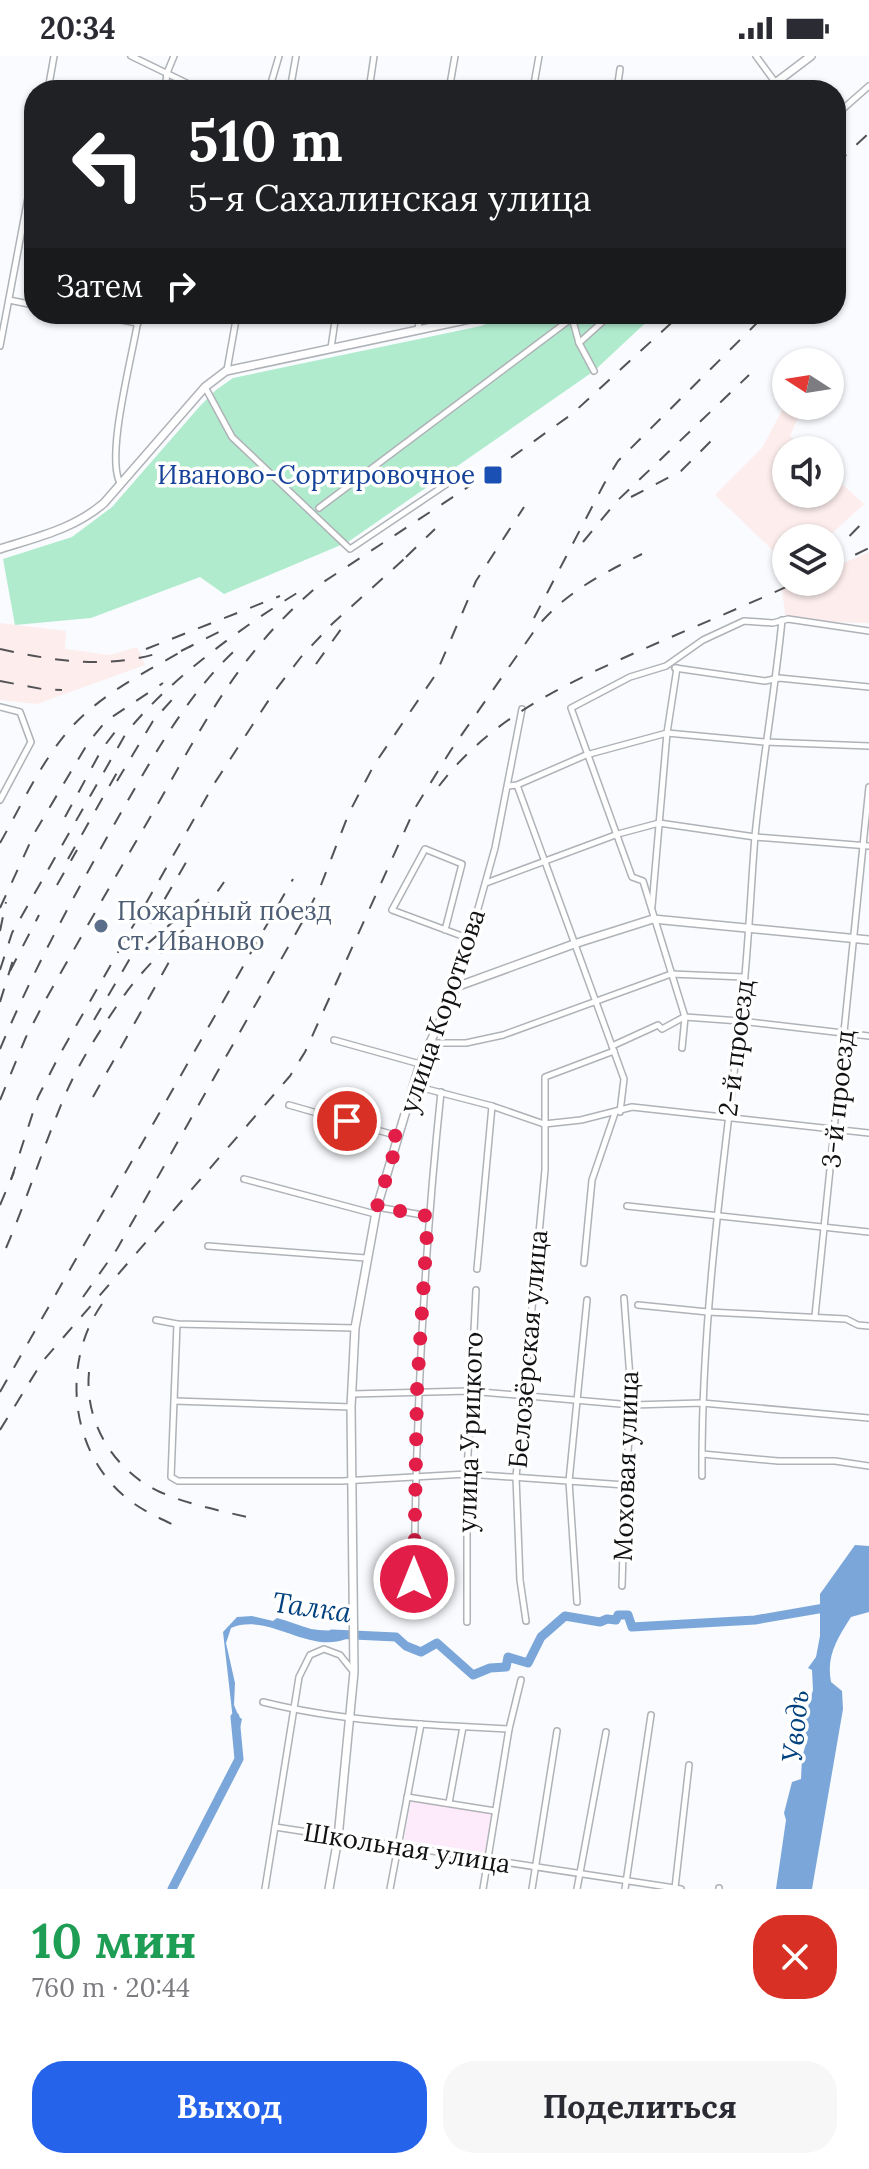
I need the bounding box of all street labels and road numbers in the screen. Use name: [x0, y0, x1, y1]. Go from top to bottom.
street label: улица Короткова: [391, 904, 492, 1117]
street label: 2-й проезд: [711, 978, 760, 1118]
street label: 3-й проезд: [814, 1028, 861, 1170]
street label: Белозёрская улица: [501, 1228, 554, 1470]
street label: улица Урицкого: [450, 1331, 489, 1533]
street label: Моховая улица: [606, 1370, 645, 1562]
street label: Школьная улица: [301, 1815, 513, 1880]

